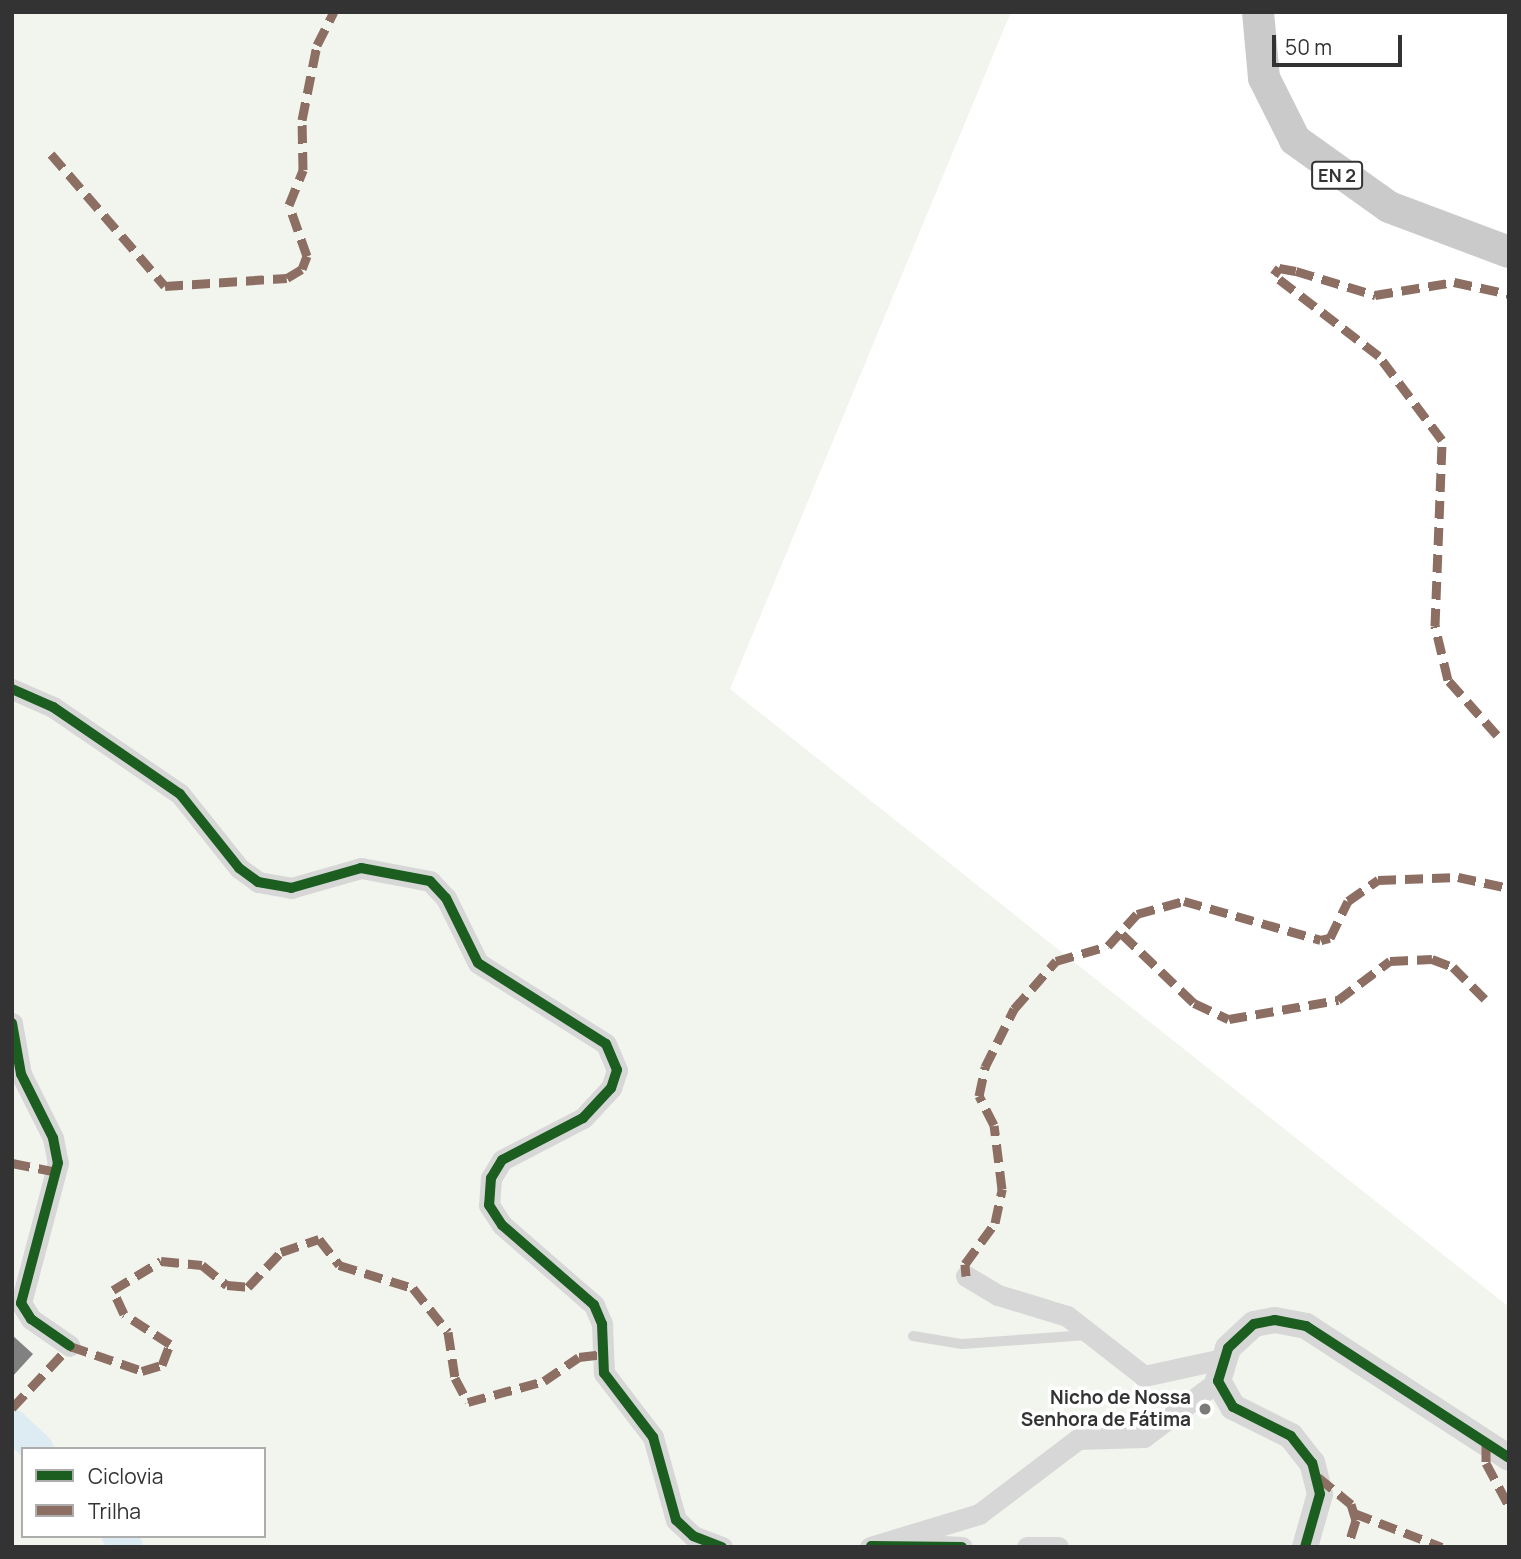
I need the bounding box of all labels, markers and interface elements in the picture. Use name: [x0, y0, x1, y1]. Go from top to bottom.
scale bar: [1276, 21, 1406, 65]
text: 50 m: [1285, 33, 1332, 61]
road number: EN 2: [1311, 160, 1363, 190]
place label: Nicho de Nossa Senhora de Fátima: [1021, 1387, 1191, 1431]
marker: Nicho de Nossa Senhora de Fátima: [1197, 1401, 1213, 1417]
legend: [21, 1447, 266, 1538]
text: Ciclovia: [88, 1462, 163, 1490]
text: Trilha: [88, 1497, 141, 1525]

